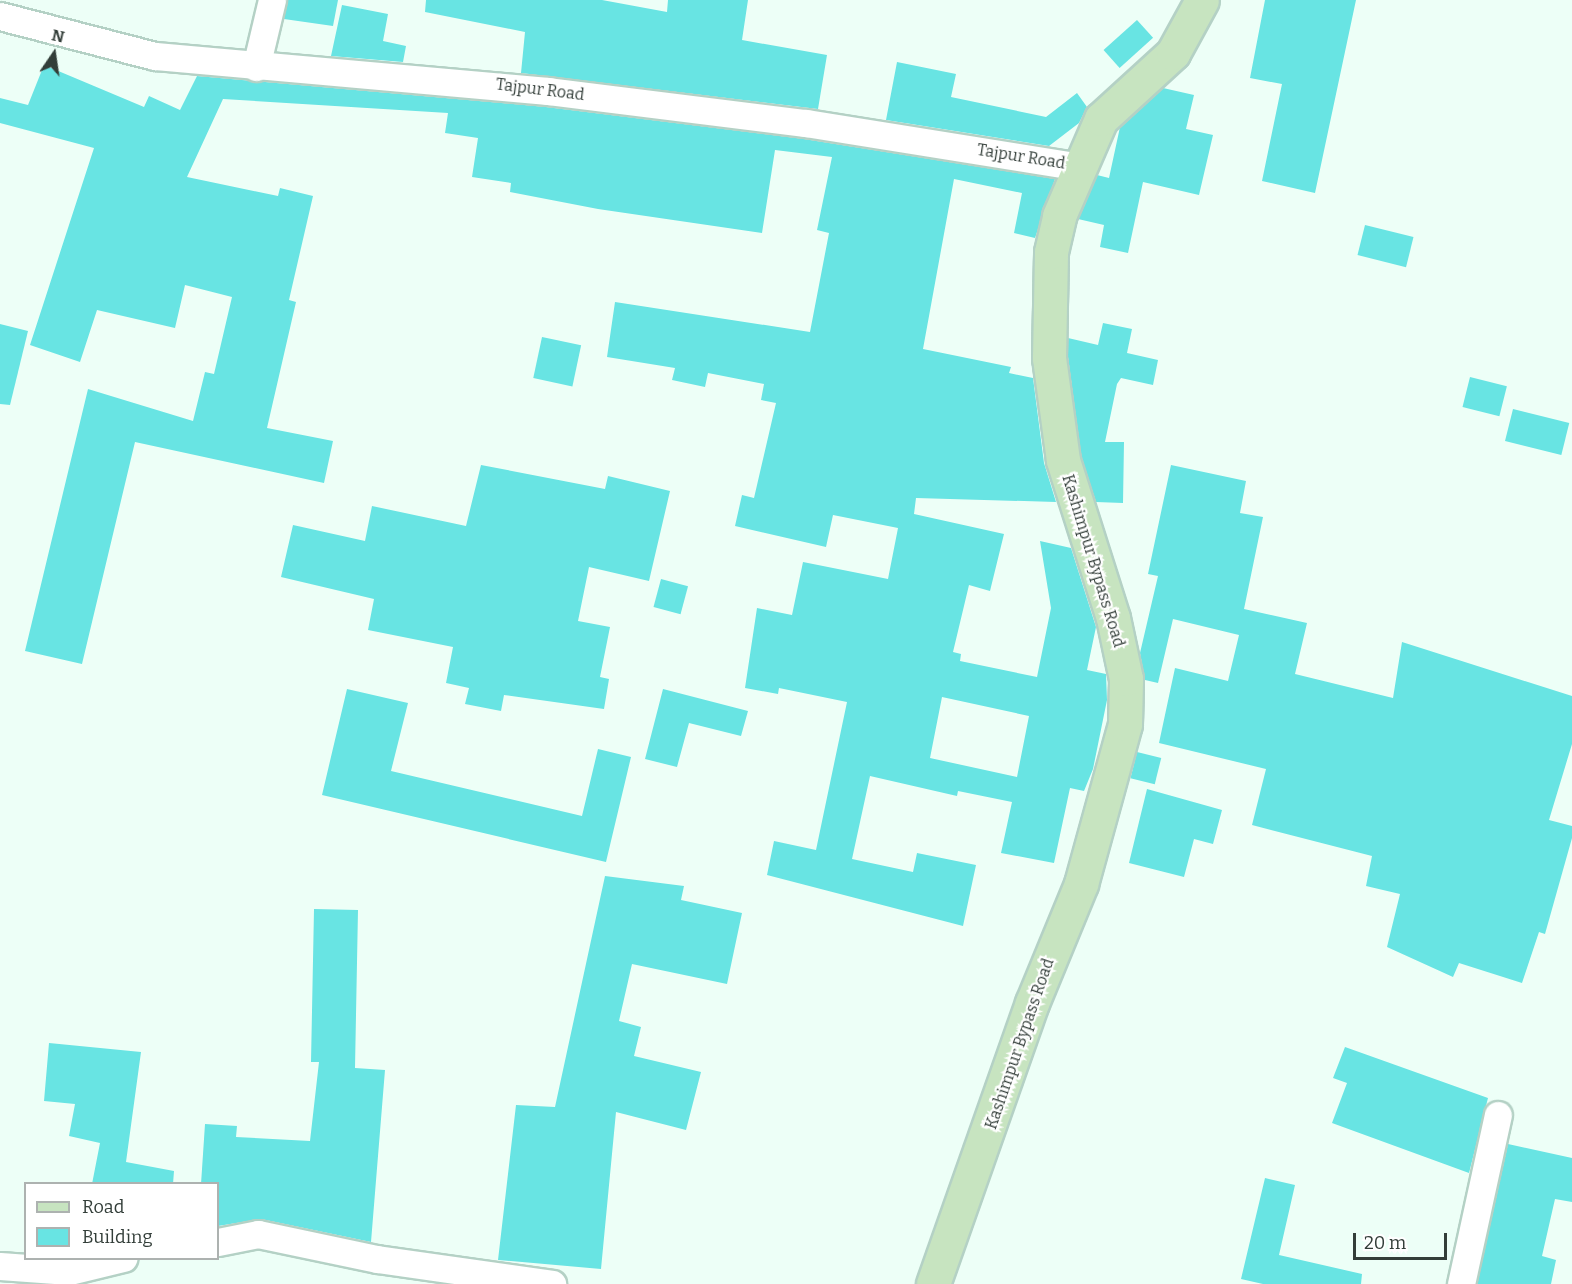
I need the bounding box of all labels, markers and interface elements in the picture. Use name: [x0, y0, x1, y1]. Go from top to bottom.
north arrow: [24, 24, 84, 84]
text: N: [50, 25, 66, 47]
street label: Tajpur Road: [495, 75, 585, 105]
street label: Tajpur Road: [976, 141, 1066, 173]
street label: Kashimpur Bypass Road: [1058, 472, 1128, 650]
street label: Kashimpur Bypass Road: [982, 956, 1058, 1132]
legend: [24, 1182, 219, 1260]
text: Road: [82, 1196, 124, 1218]
scale bar: [1356, 1221, 1450, 1259]
text: Building: [82, 1226, 153, 1248]
text: 20 m: [1364, 1232, 1406, 1254]

